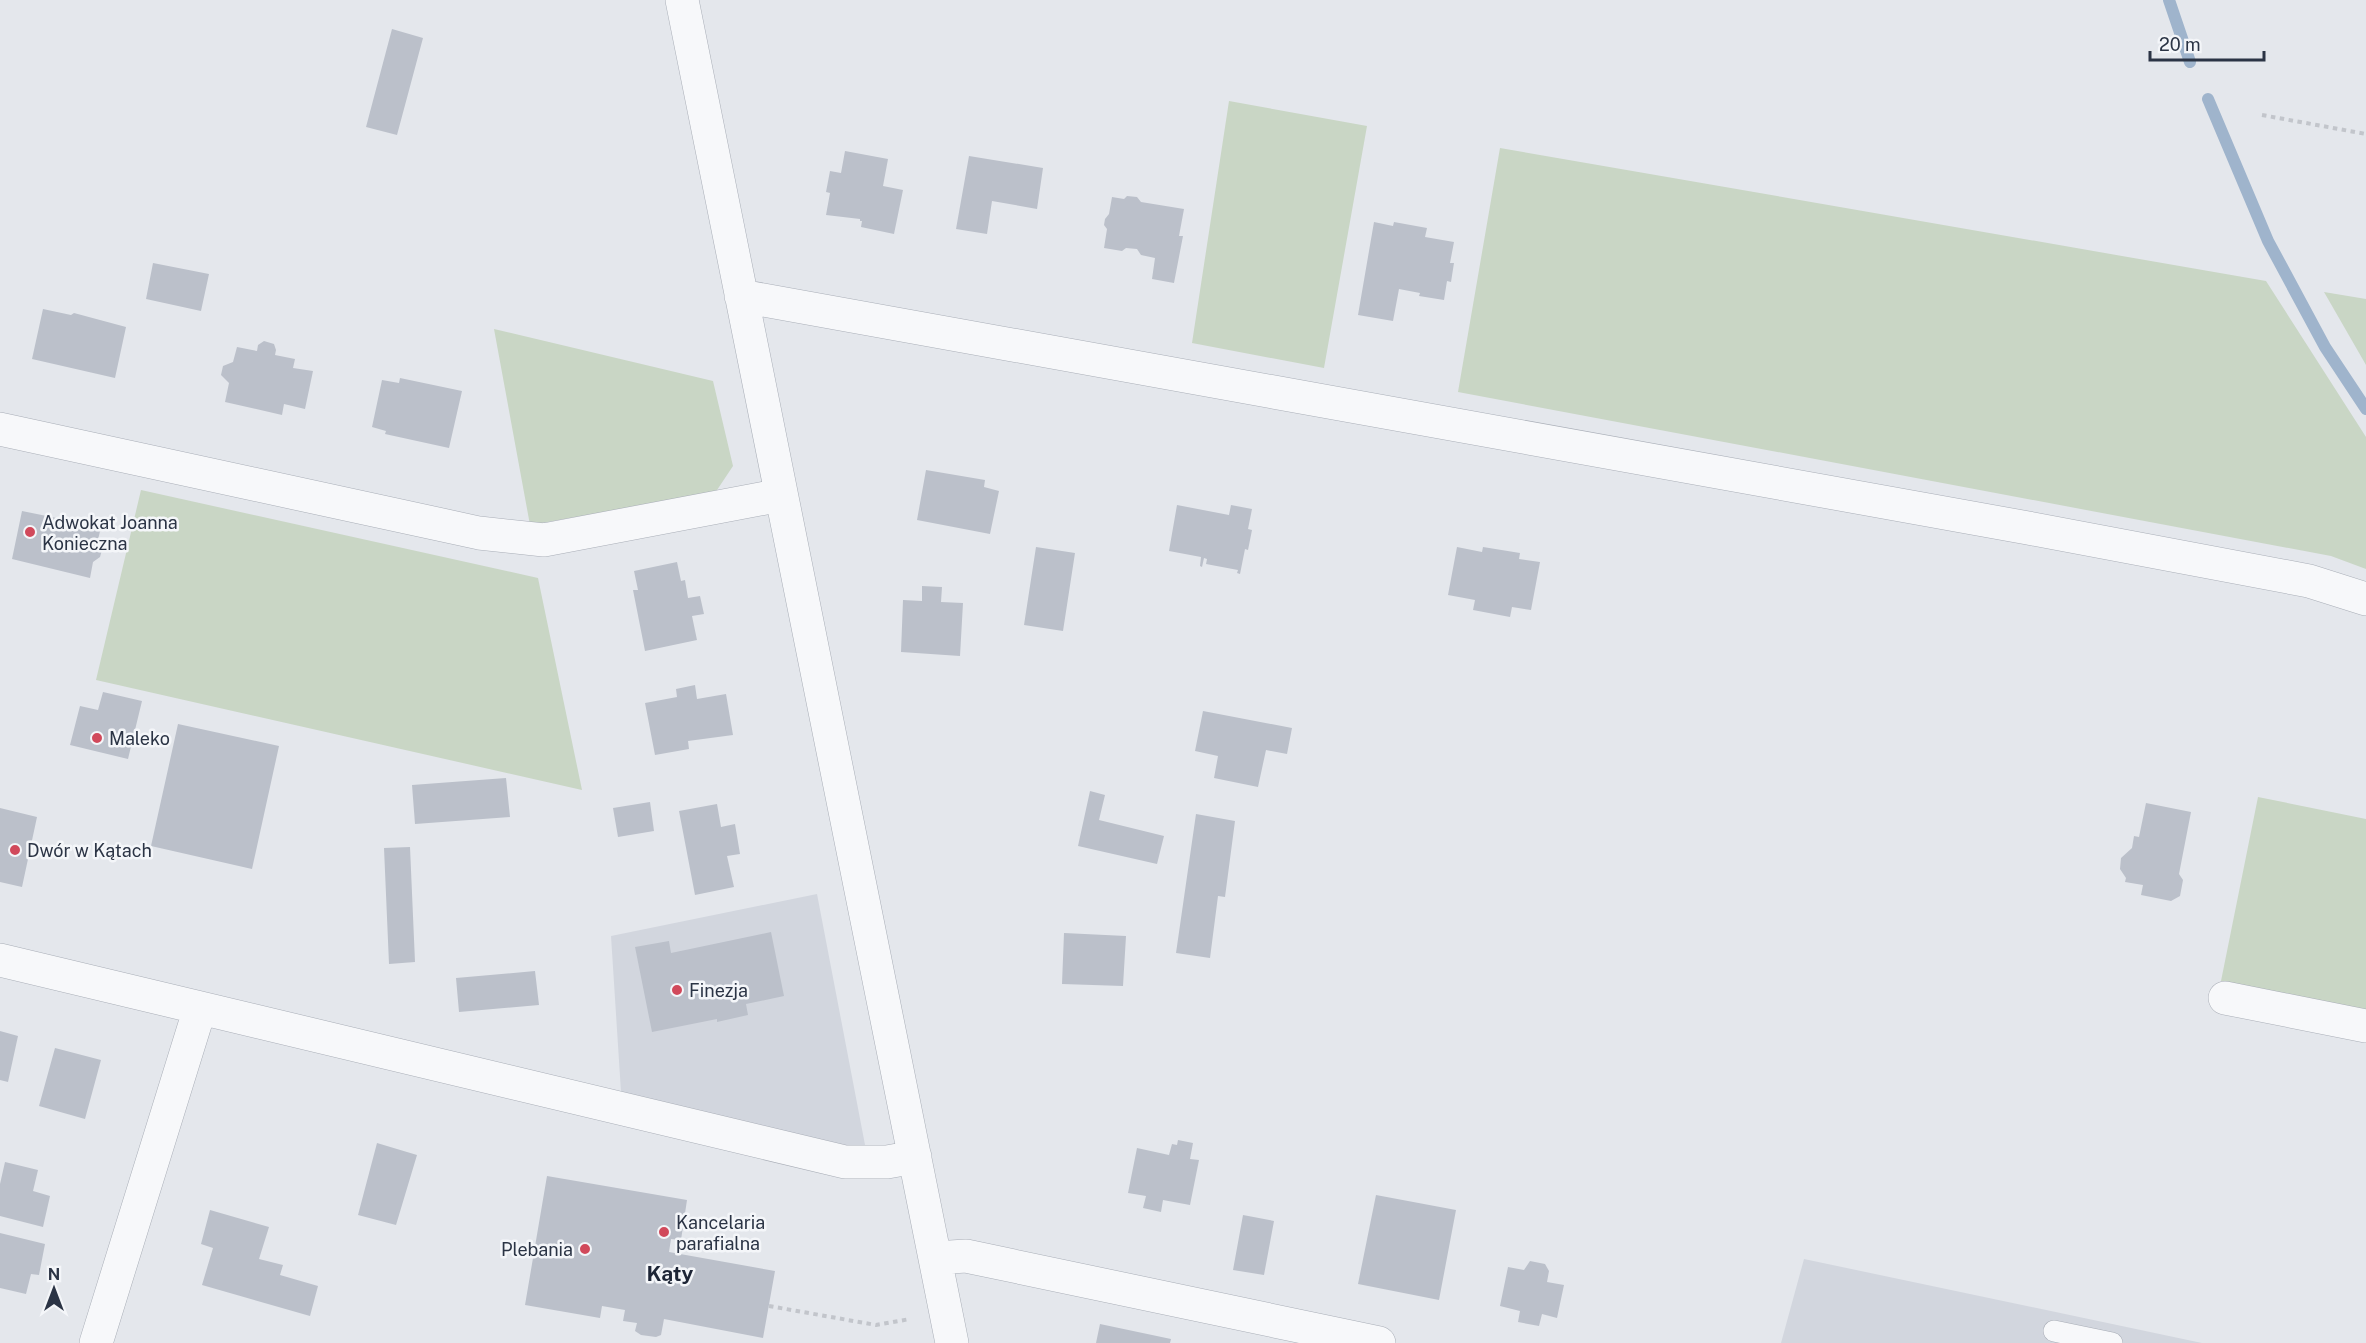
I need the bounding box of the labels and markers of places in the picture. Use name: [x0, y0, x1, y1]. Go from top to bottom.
place label: Adwokat Joanna Konieczna: [42, 512, 178, 554]
marker: Adwokat Joanna Konieczna: [23, 525, 37, 539]
place label: Maleko: [109, 728, 170, 749]
marker: Maleko: [90, 731, 104, 745]
place label: Dwór w Kątach: [27, 840, 152, 861]
marker: Dwór w Kątach: [8, 843, 22, 857]
place label: Finezja: [689, 980, 748, 1001]
marker: Finezja: [670, 983, 684, 997]
place label: Kancelaria parafialna: [676, 1212, 765, 1254]
marker: Kancelaria parafialna: [657, 1225, 671, 1239]
place label: Plebania: [501, 1239, 573, 1260]
marker: Plebania: [578, 1242, 592, 1256]

